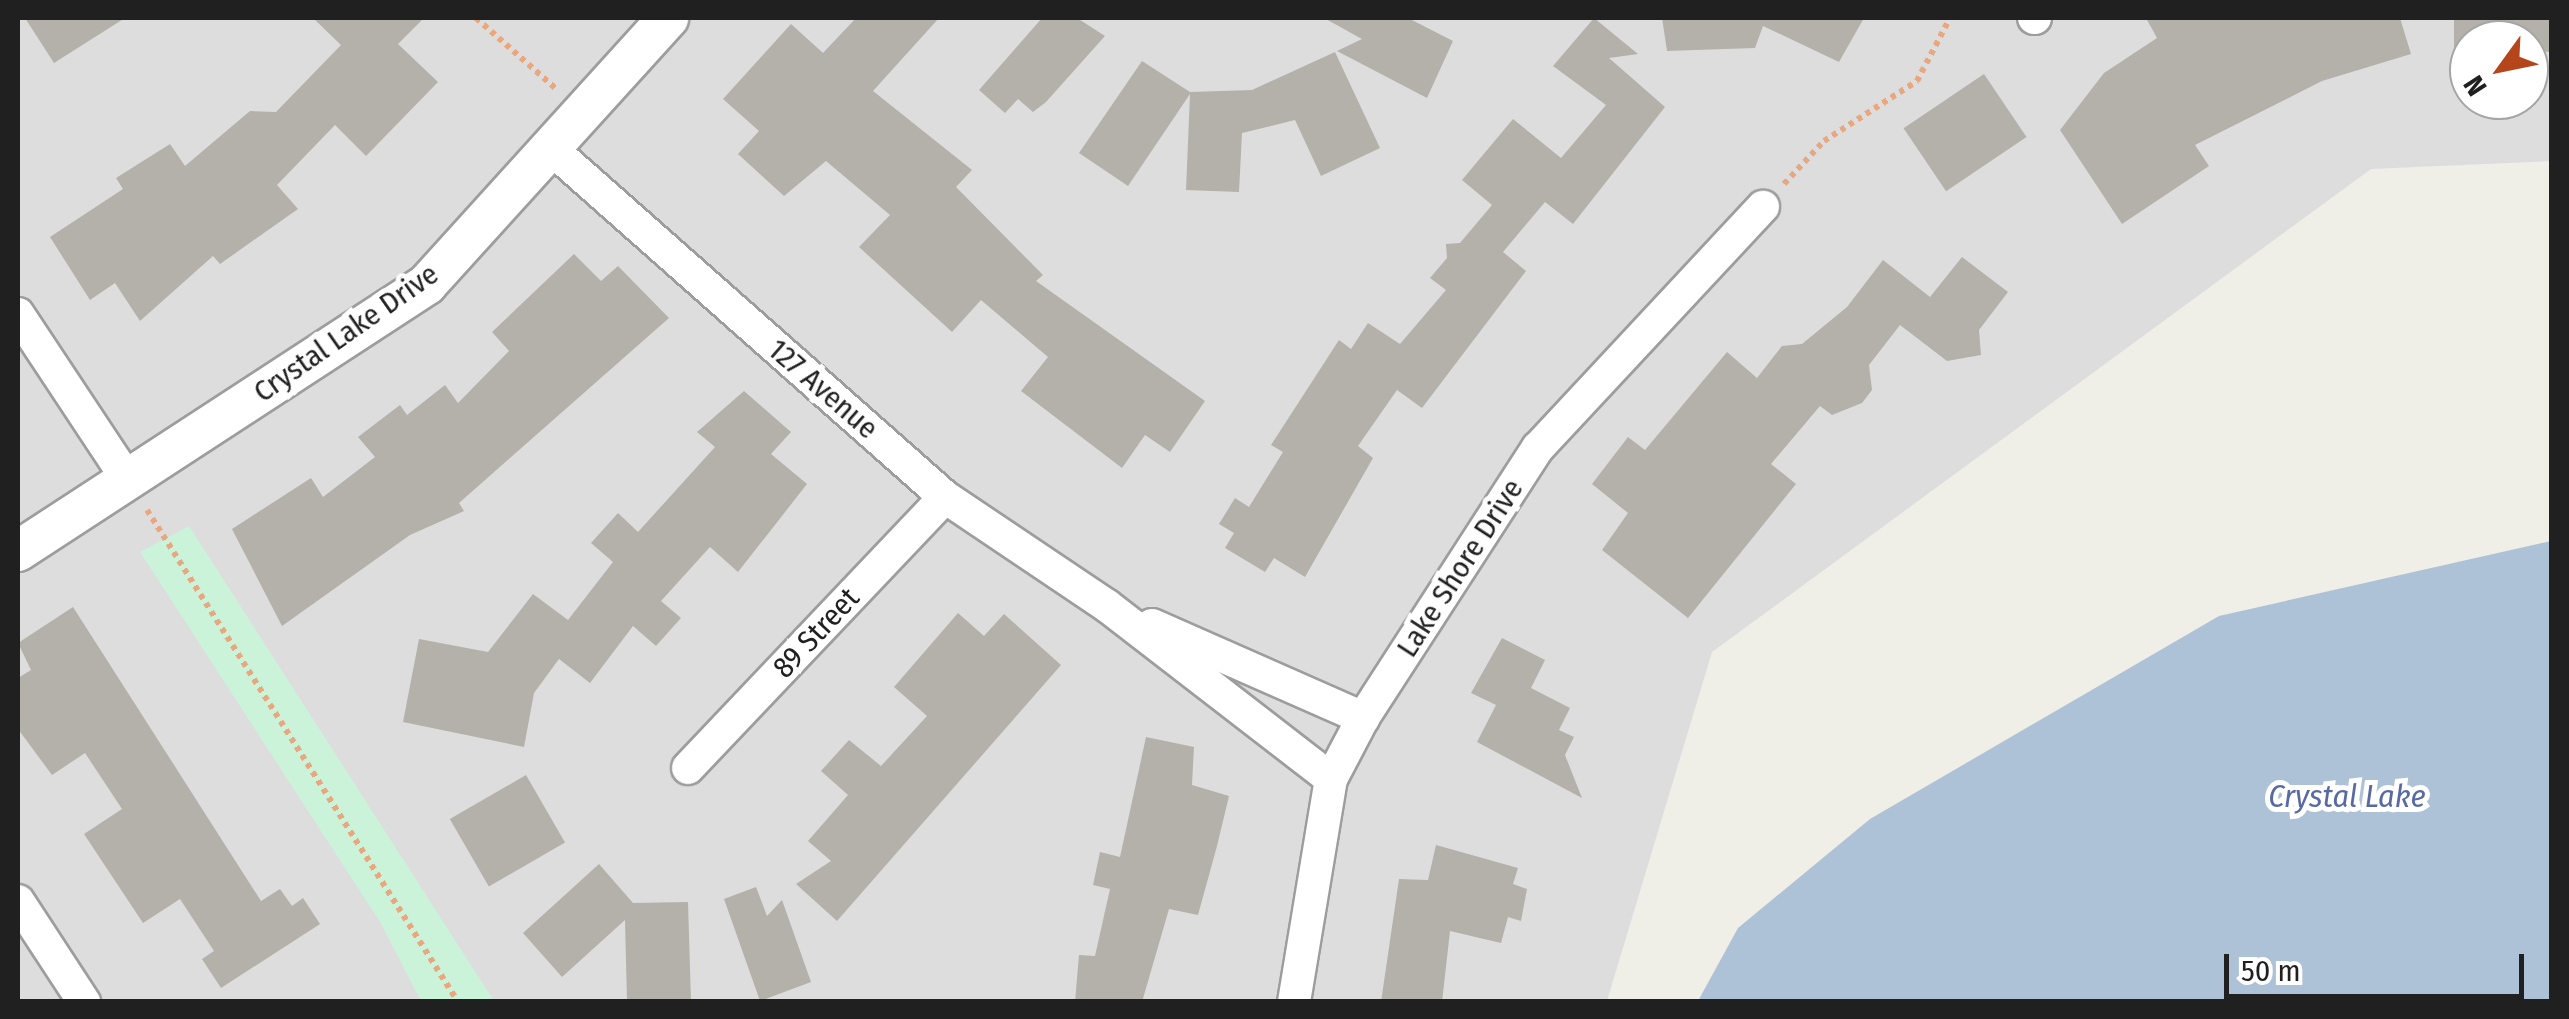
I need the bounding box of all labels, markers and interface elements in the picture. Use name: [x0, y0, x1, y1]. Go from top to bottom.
north arrow: [2449, 20, 2549, 120]
text: N: [2457, 69, 2494, 102]
street label: Crystal Lake Drive: [247, 256, 445, 410]
street label: 127 Avenue: [761, 331, 885, 447]
street label: Lake Shore Drive: [1389, 472, 1531, 664]
street label: 89 Street: [765, 581, 867, 685]
water label: Crystal Lake: [2268, 777, 2426, 815]
scale bar: [2229, 934, 2529, 996]
text: 50 m: [2241, 953, 2301, 989]

